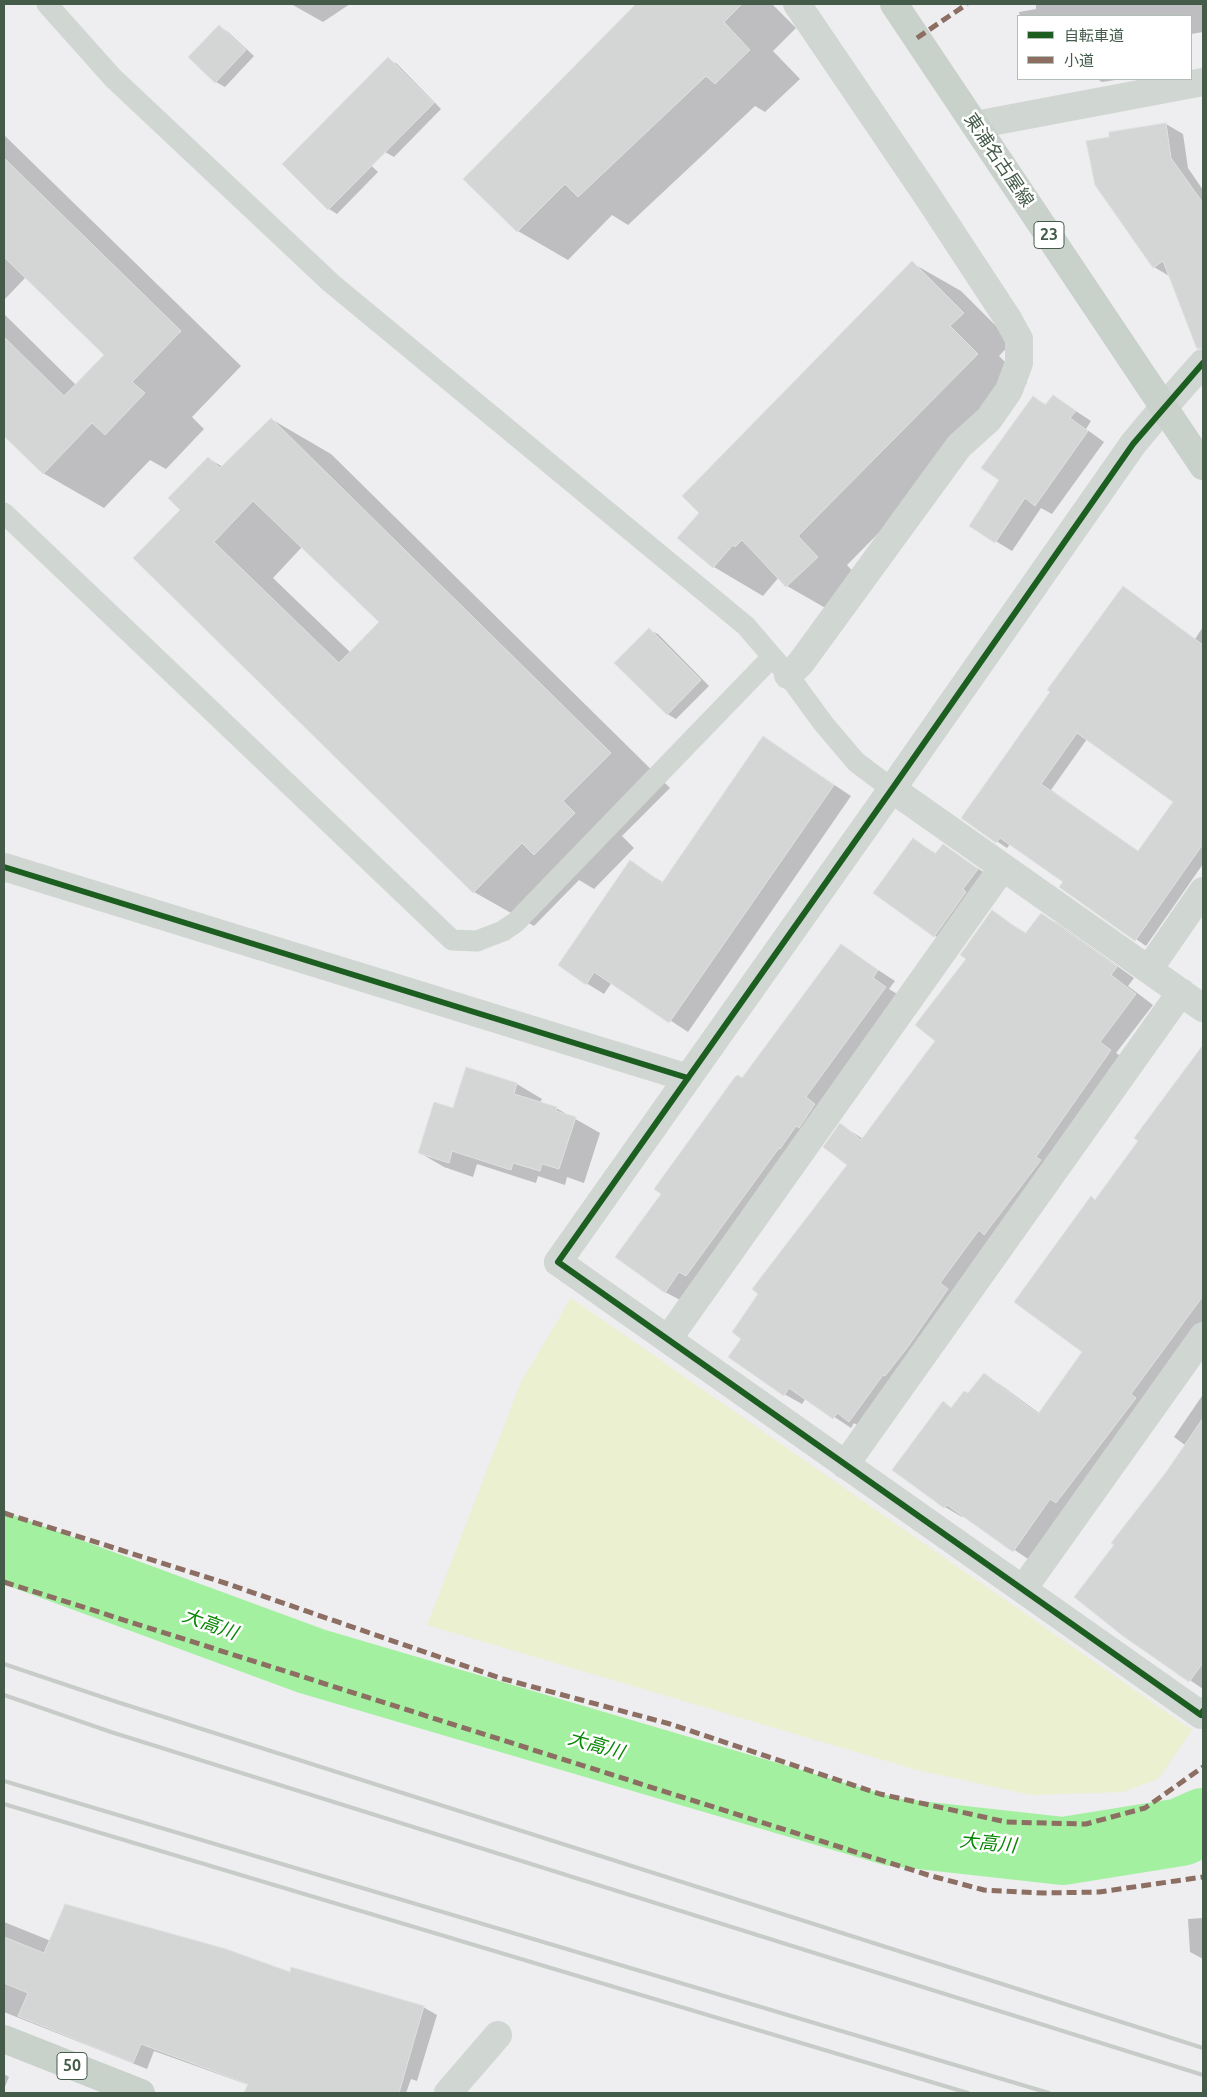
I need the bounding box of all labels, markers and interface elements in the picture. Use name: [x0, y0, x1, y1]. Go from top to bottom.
legend: [1017, 15, 1192, 80]
text: 自転車道: [1064, 27, 1124, 44]
text: 小道: [1064, 52, 1094, 69]
street label: 東浦名古屋線: [960, 109, 1038, 211]
road number: 23: [1034, 222, 1064, 248]
water label: 大高川: [179, 1604, 241, 1644]
water label: 大高川: [565, 1726, 627, 1764]
water label: 大高川: [958, 1829, 1018, 1857]
road number: 50: [57, 2052, 87, 2080]

